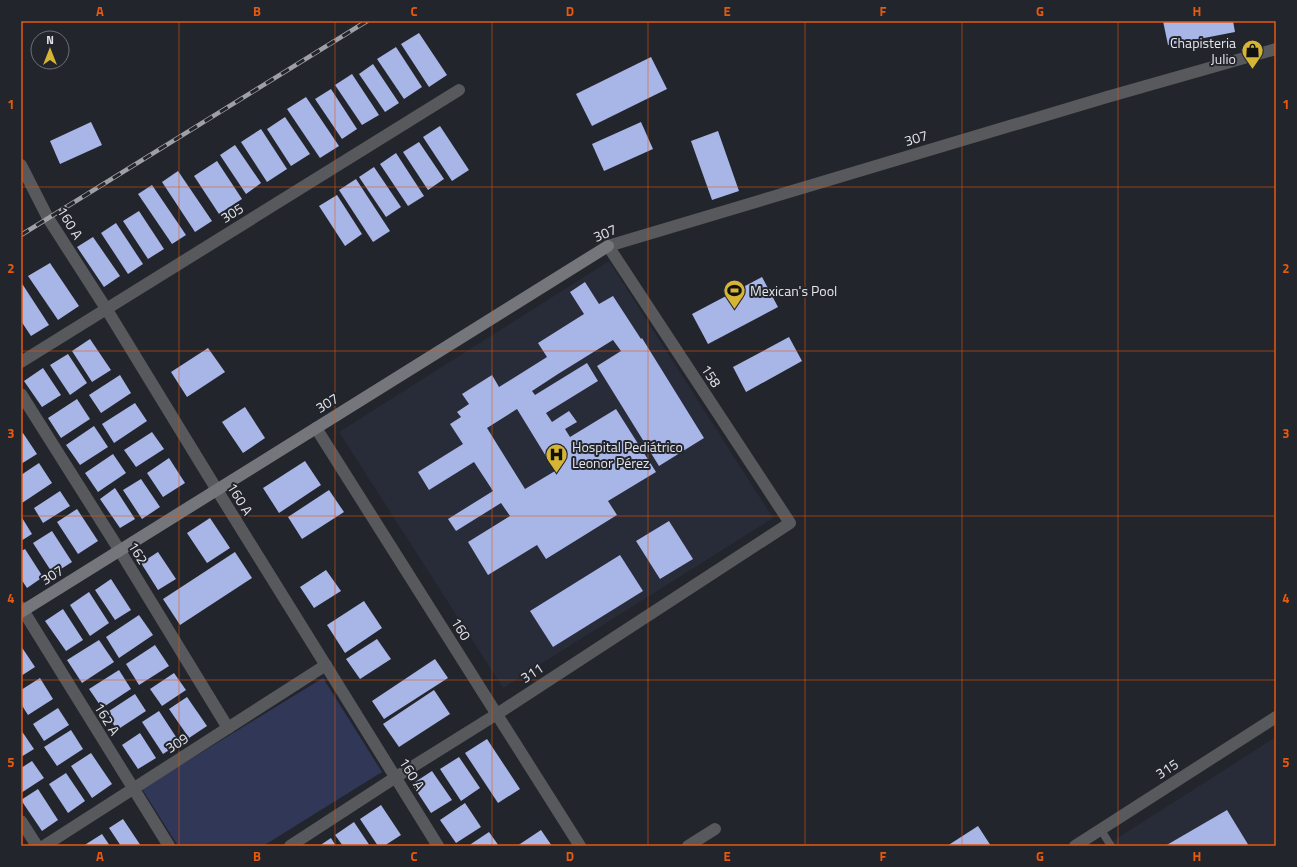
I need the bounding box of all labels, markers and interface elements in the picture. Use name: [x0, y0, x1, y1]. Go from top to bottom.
text: A: [96, 1, 104, 21]
text: B: [253, 1, 261, 21]
text: C: [410, 1, 418, 21]
text: D: [566, 1, 574, 21]
text: E: [723, 1, 731, 21]
text: F: [880, 1, 887, 21]
text: G: [1036, 1, 1044, 21]
text: H: [1193, 1, 1201, 21]
north arrow: [30, 30, 70, 70]
text: N: [46, 32, 54, 48]
place label: Chapisteria Julio: [1170, 32, 1236, 69]
shop icon: Chapisteria Julio: [1239, 38, 1265, 71]
text: 1: [7, 94, 15, 114]
text: 1: [1282, 94, 1290, 114]
street label: 307: [902, 124, 930, 151]
street label: 305: [216, 197, 247, 228]
street label: 160 A: [52, 202, 89, 244]
street label: 307: [590, 218, 620, 247]
text: 2: [7, 258, 15, 278]
text: 2: [1282, 258, 1290, 278]
sports icon: Mexican's Pool: [722, 278, 748, 311]
place label: Mexican's Pool: [750, 280, 837, 301]
street label: 158: [696, 360, 727, 391]
street label: 307: [311, 387, 342, 418]
text: 3: [7, 423, 15, 443]
text: 3: [1282, 423, 1290, 443]
place label: Hospital Pediátrico Leonor Pérez: [572, 436, 683, 473]
hospital icon: Hospital Pediátrico Leonor Pérez: [543, 442, 569, 475]
street label: 160 A: [222, 478, 259, 520]
street label: 162: [123, 537, 154, 568]
street label: 307: [36, 559, 67, 590]
text: 4: [7, 588, 15, 608]
text: 4: [1282, 588, 1290, 608]
street label: 160: [446, 613, 477, 644]
street label: 311: [516, 657, 547, 688]
street label: 162 A: [89, 698, 126, 740]
street label: 309: [161, 727, 192, 758]
text: 5: [7, 752, 15, 772]
text: 5: [1282, 752, 1290, 772]
street label: 160 A: [394, 753, 431, 795]
street label: 315: [1151, 753, 1182, 784]
text: A: [96, 846, 104, 866]
text: B: [253, 846, 261, 866]
text: C: [410, 846, 418, 866]
text: D: [566, 846, 574, 866]
text: E: [723, 846, 731, 866]
text: F: [880, 846, 887, 866]
text: G: [1036, 846, 1044, 866]
text: H: [1193, 846, 1201, 866]

